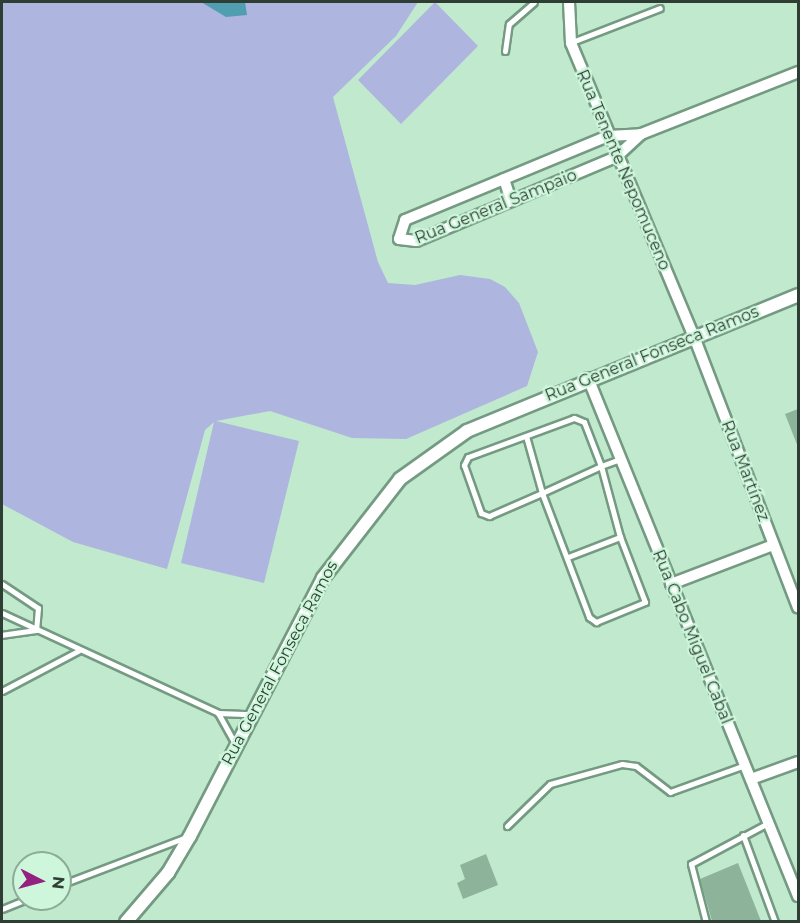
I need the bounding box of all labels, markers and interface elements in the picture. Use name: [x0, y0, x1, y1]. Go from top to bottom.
street label: Rua Tenente Nepomuceno: [572, 67, 674, 273]
street label: Rua General Sampaio: [412, 166, 580, 248]
street label: Rua General Fonseca Ramos: [542, 302, 762, 406]
street label: Rua Martínez: [717, 418, 773, 524]
street label: Rua Cabo Miguel Cabal: [648, 547, 736, 727]
street label: Rua General Fonseca Ramos: [218, 558, 342, 768]
north arrow: [12, 851, 72, 911]
text: N: [48, 875, 69, 890]

